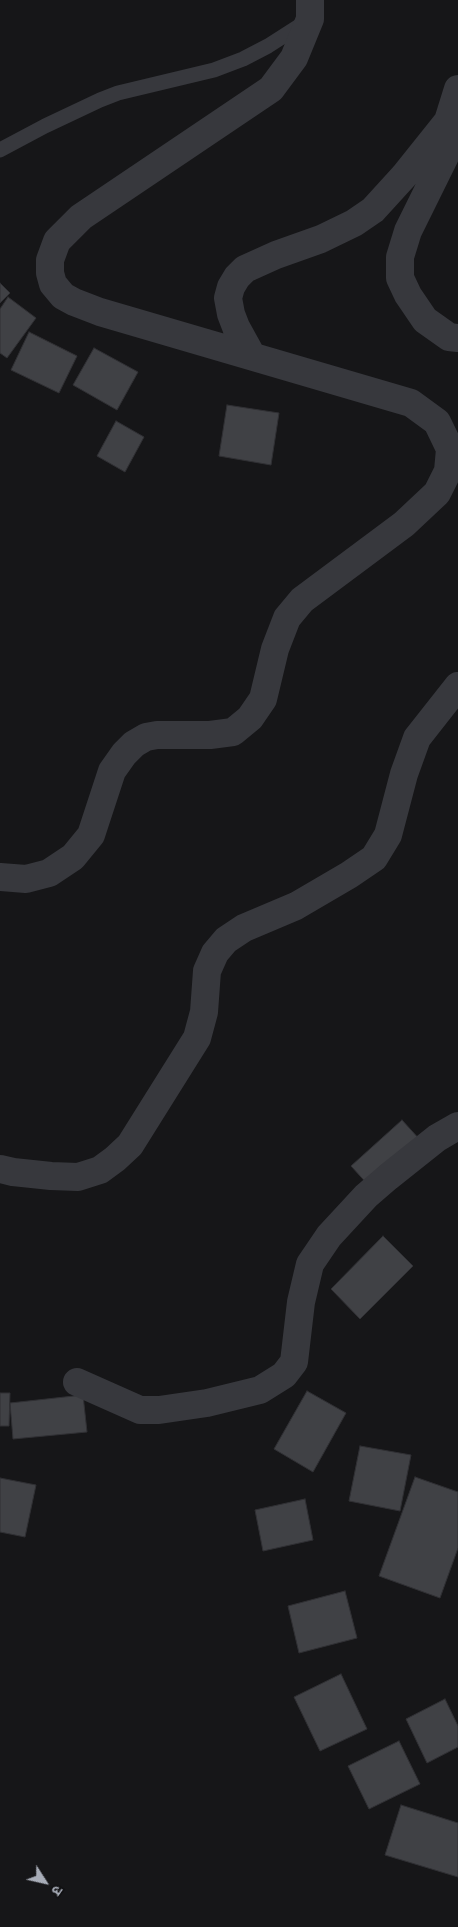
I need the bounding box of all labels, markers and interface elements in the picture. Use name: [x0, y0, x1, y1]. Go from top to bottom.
north arrow: [20, 1857, 70, 1907]
text: उ: [48, 1882, 67, 1899]

